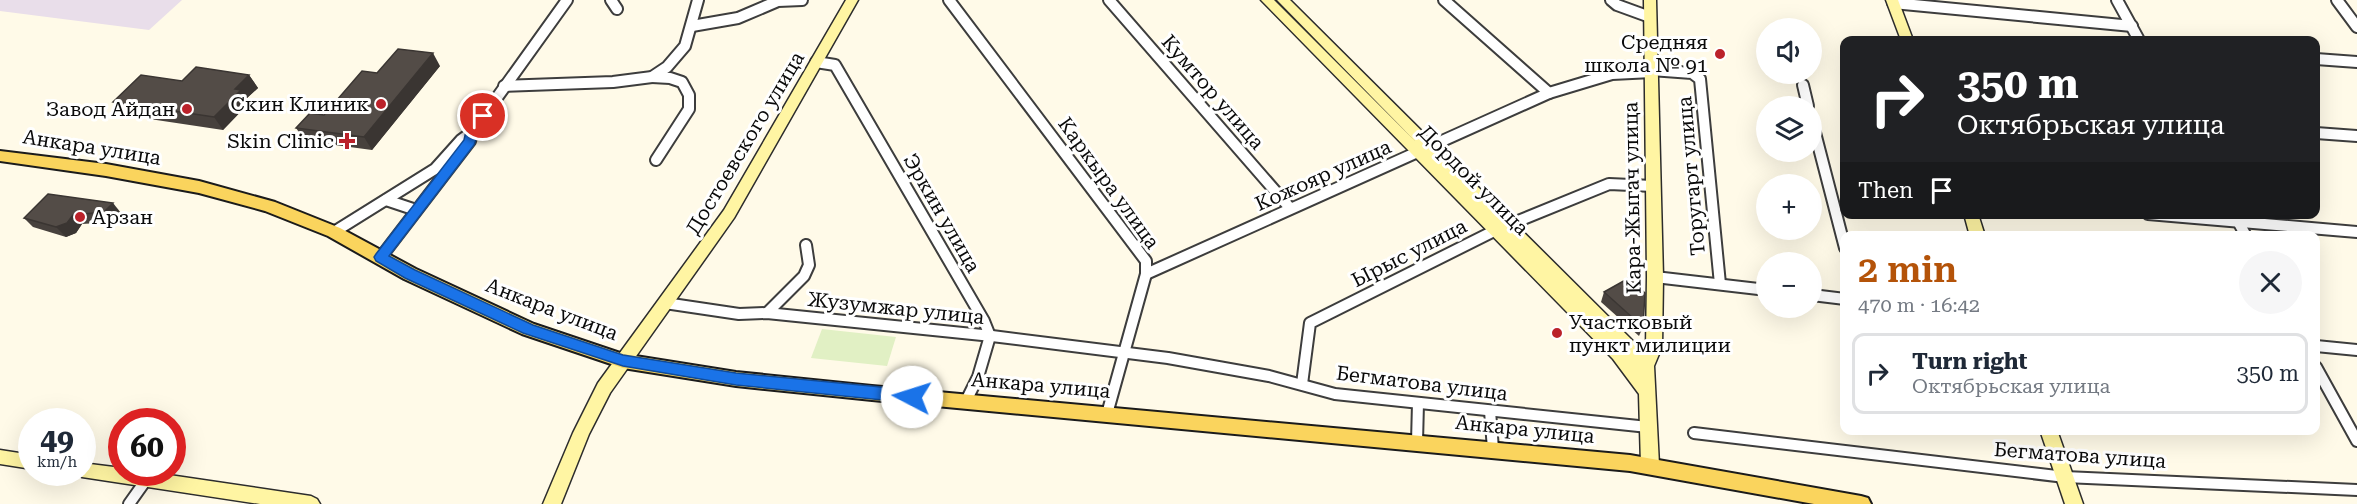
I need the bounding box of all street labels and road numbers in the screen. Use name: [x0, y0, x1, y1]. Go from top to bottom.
street label: Кумтор улица: [1157, 30, 1269, 154]
street label: Достоевского улица: [681, 47, 809, 239]
street label: Торугарт улица: [1672, 95, 1710, 257]
street label: Кара-Жыгач улица: [1618, 101, 1646, 294]
street label: Каркыра улица: [1053, 112, 1165, 254]
street label: Дордой улица: [1414, 120, 1534, 240]
street label: Анкара улица: [21, 124, 163, 170]
street label: Кожояр улица: [1251, 134, 1395, 216]
street label: Эркин улица: [898, 149, 986, 277]
street label: Ырыс улица: [1347, 214, 1471, 292]
street label: Анкара улица: [483, 273, 622, 345]
street label: Жузумжар улица: [806, 287, 986, 329]
street label: Бегматова улица: [1335, 361, 1509, 405]
street label: Анкара улица: [970, 367, 1112, 403]
street label: Анкара улица: [1454, 410, 1596, 448]
street label: Бегматова улица: [1993, 437, 2167, 473]

